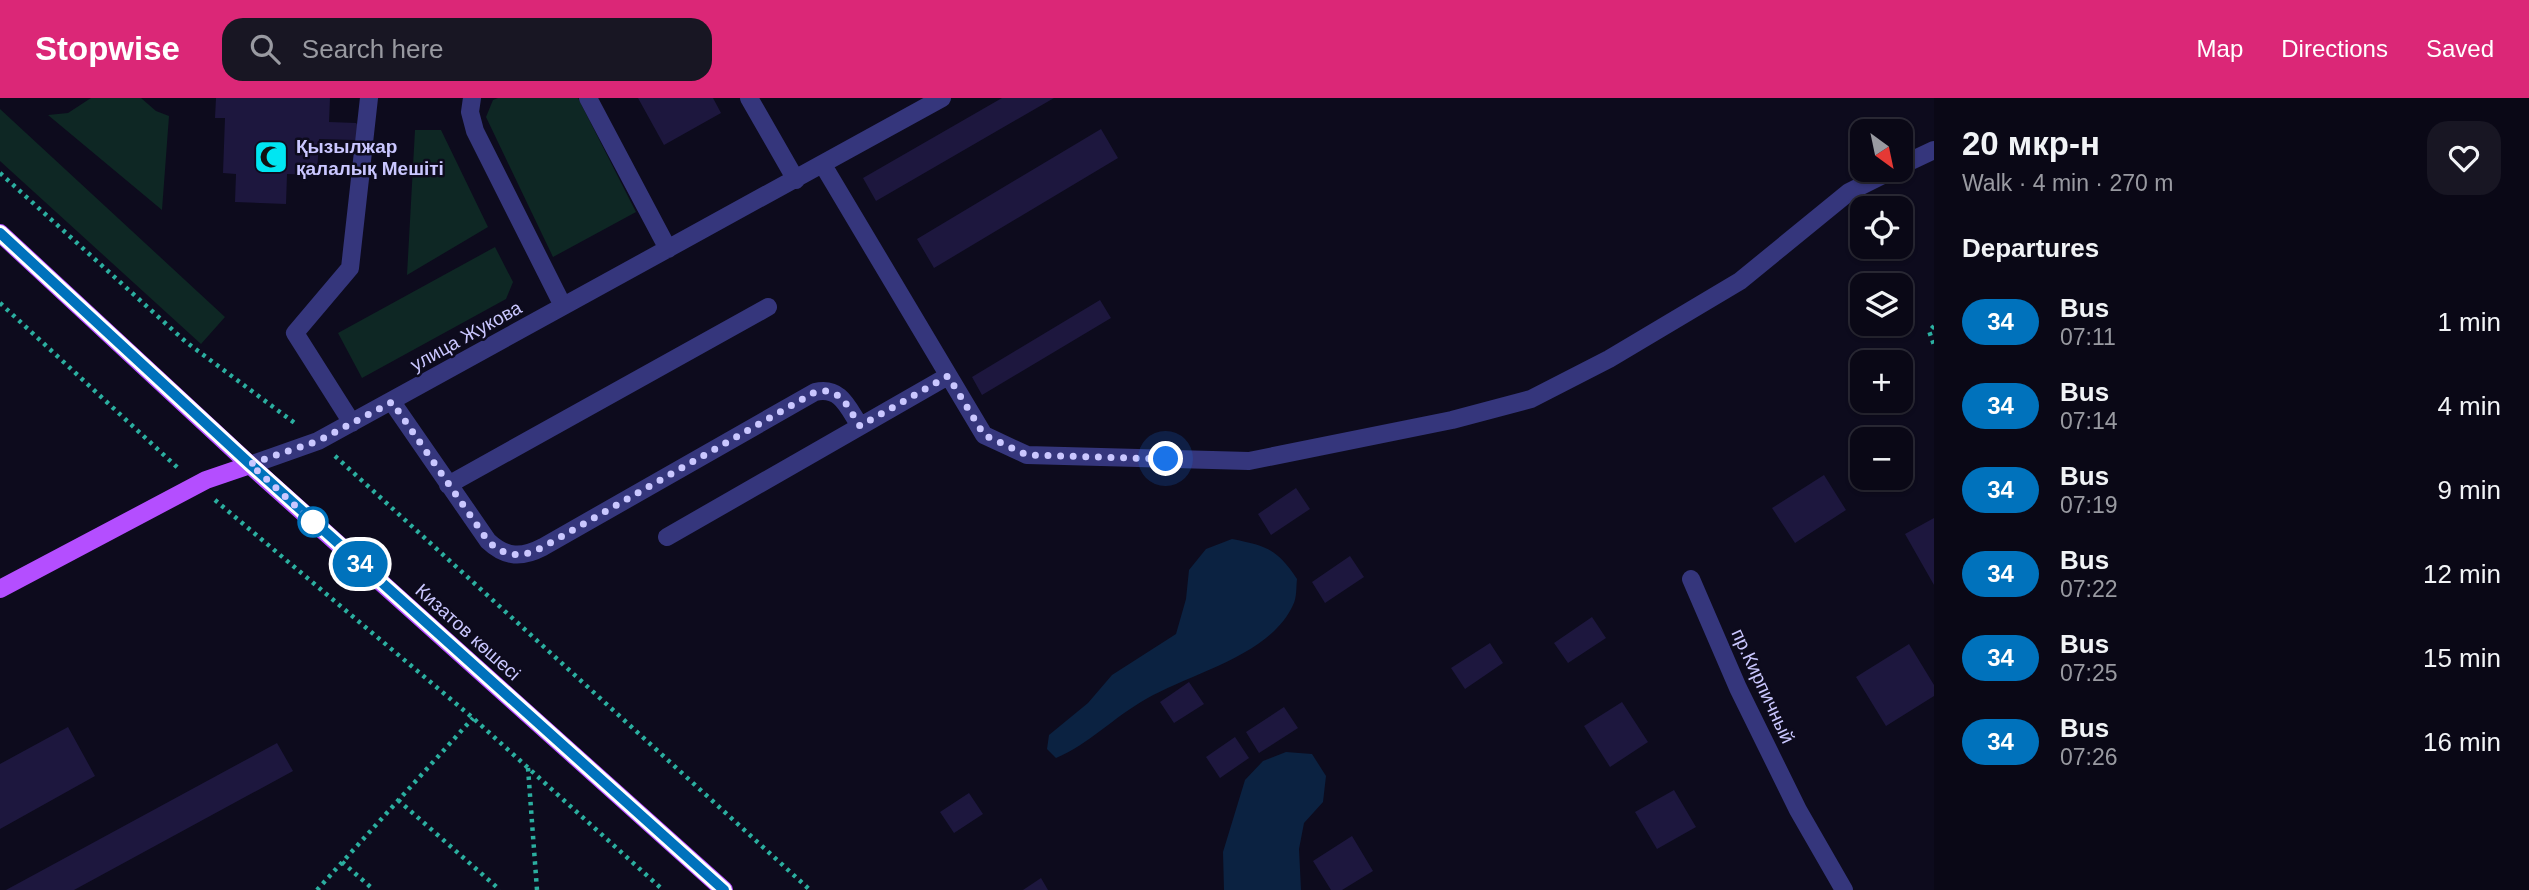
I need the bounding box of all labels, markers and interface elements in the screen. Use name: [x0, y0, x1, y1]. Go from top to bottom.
search box: [222, 18, 712, 81]
text: Stopwise: [35, 30, 180, 67]
icon: search: [246, 30, 284, 68]
text: Search here: [302, 34, 444, 64]
text: Map: [2197, 35, 2243, 62]
text: Directions: [2281, 35, 2388, 62]
text: Saved: [2426, 35, 2494, 62]
north arrow: [1850, 119, 1913, 182]
map controls: [1850, 119, 1913, 490]
button: heart: [2427, 121, 2501, 195]
text: 20 мкр-н: [1962, 125, 2100, 162]
place label: Қызылжар қалалық Мешіті: [296, 136, 444, 179]
mosque icon: Қызылжар қалалық Мешіті: [252, 138, 290, 176]
text: Walk · 4 min · 270 m: [1962, 170, 2173, 196]
button: locate: [1850, 196, 1913, 259]
text: Departures: [1962, 233, 2099, 263]
button: layers: [1850, 273, 1913, 336]
text: Bus: [2060, 293, 2109, 323]
street label: улица Жукова: [407, 297, 526, 375]
text: 1 min: [2437, 307, 2501, 337]
text: 34: [1987, 308, 2014, 335]
text: 07:11: [2060, 324, 2116, 350]
button: +: [1850, 350, 1913, 413]
text: Bus: [2060, 377, 2109, 407]
text: 4 min: [2437, 391, 2501, 421]
text: 34: [1987, 392, 2014, 419]
text: 07:14: [2060, 408, 2118, 434]
button: −: [1850, 427, 1913, 490]
your location: [1148, 441, 1183, 476]
text: Bus: [2060, 461, 2109, 491]
text: 9 min: [2437, 475, 2501, 505]
text: 34: [1987, 476, 2014, 503]
text: 07:19: [2060, 492, 2118, 518]
unlabelled marker: [298, 507, 328, 537]
line badge: 34: [328, 541, 392, 587]
text: Bus: [2060, 545, 2109, 575]
text: 34: [347, 550, 373, 577]
text: 12 min: [2423, 559, 2501, 589]
text: 34: [1987, 560, 2014, 587]
text: 07:22: [2060, 576, 2118, 602]
street label: Кизатов көшесі: [411, 580, 525, 684]
street label: пр.Кирпичный: [1727, 625, 1799, 747]
text: Bus: [2060, 629, 2109, 659]
text: 15 min: [2423, 643, 2501, 673]
text: 34: [1987, 644, 2014, 671]
text: 07:25: [2060, 660, 2118, 686]
text: Bus: [2060, 713, 2109, 743]
text: 16 min: [2423, 727, 2501, 757]
text: 34: [1987, 728, 2014, 755]
text: 07:26: [2060, 744, 2118, 770]

